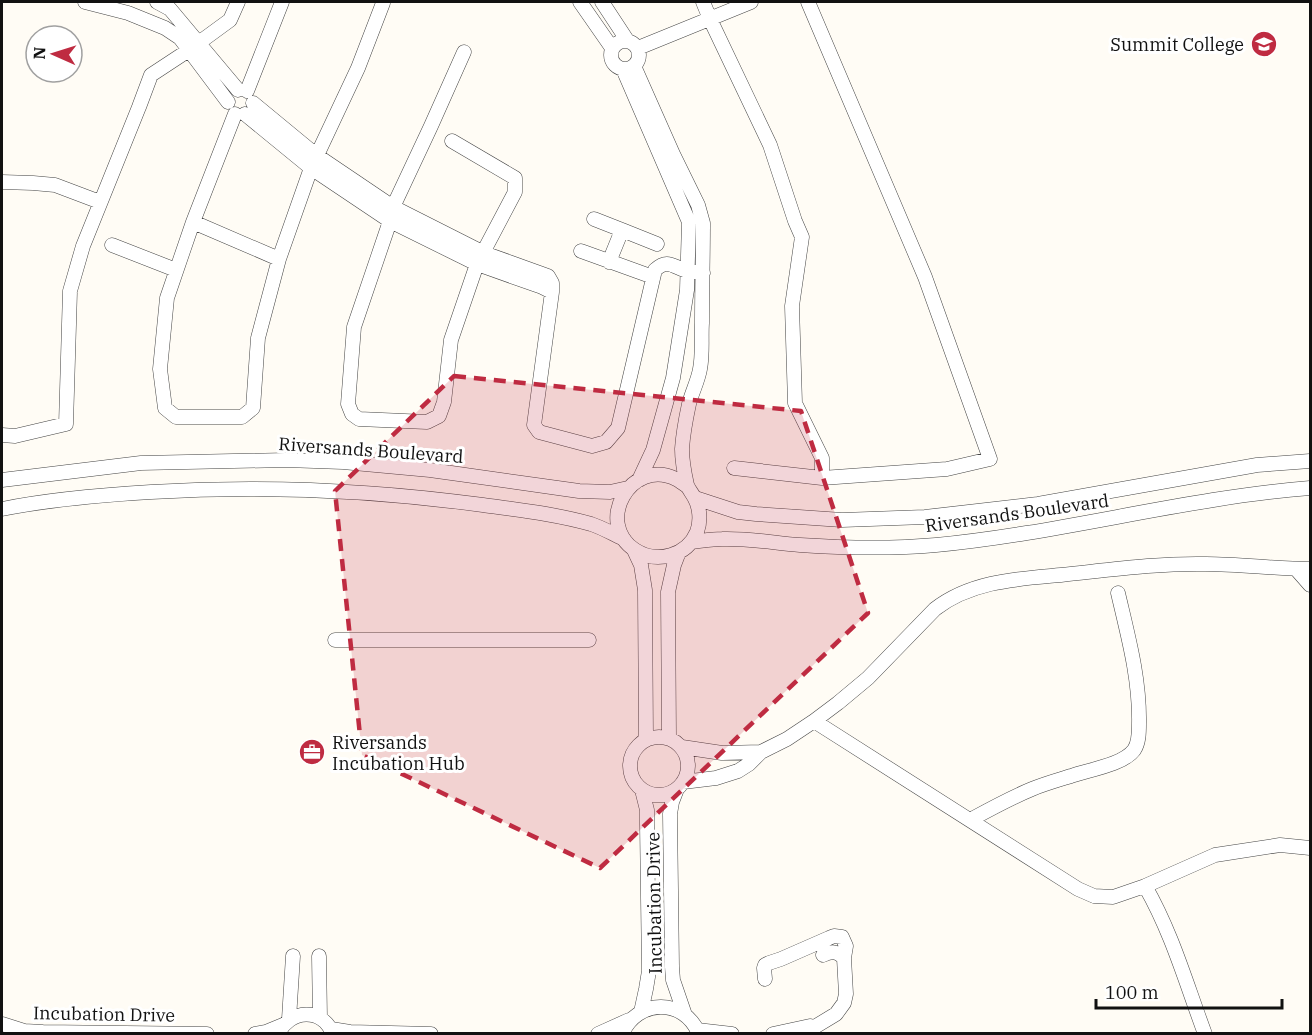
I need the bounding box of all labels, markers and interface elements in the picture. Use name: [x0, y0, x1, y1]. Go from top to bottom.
north arrow: [24, 24, 84, 84]
school or university icon: Summit College: [1249, 29, 1279, 59]
place label: Summit College: [1110, 33, 1244, 56]
text: N: [29, 46, 49, 60]
street label: Riversands Boulevard: [278, 432, 464, 468]
street label: Riversands Boulevard: [924, 489, 1110, 537]
place label: Riversands Incubation Hub: [332, 731, 465, 775]
office icon: Riversands Incubation Hub: [297, 737, 327, 767]
street label: Incubation Drive: [641, 832, 667, 974]
scale bar: [1096, 972, 1282, 1010]
text: 100 m: [1105, 981, 1159, 1004]
street label: Incubation Drive: [33, 1001, 175, 1027]

